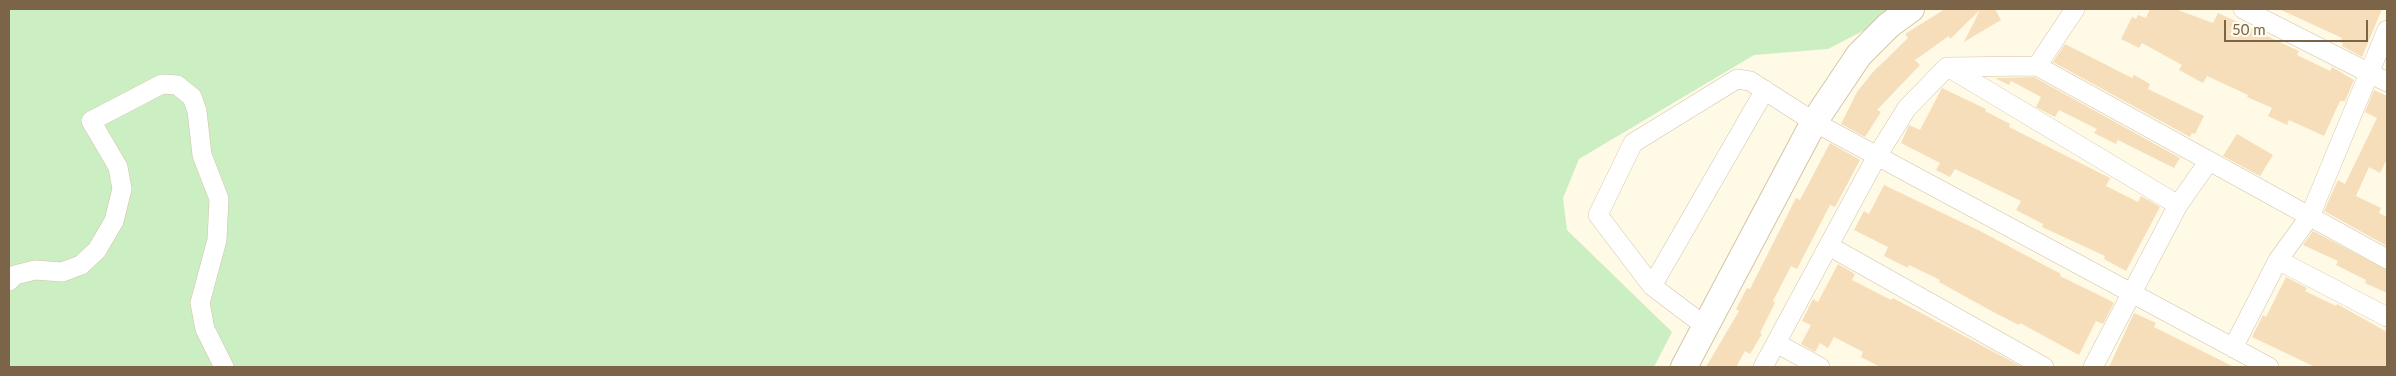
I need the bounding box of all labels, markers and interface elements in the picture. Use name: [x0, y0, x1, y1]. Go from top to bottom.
scale bar: [2226, 10, 2370, 42]
text: 50 m: [2232, 20, 2266, 38]

